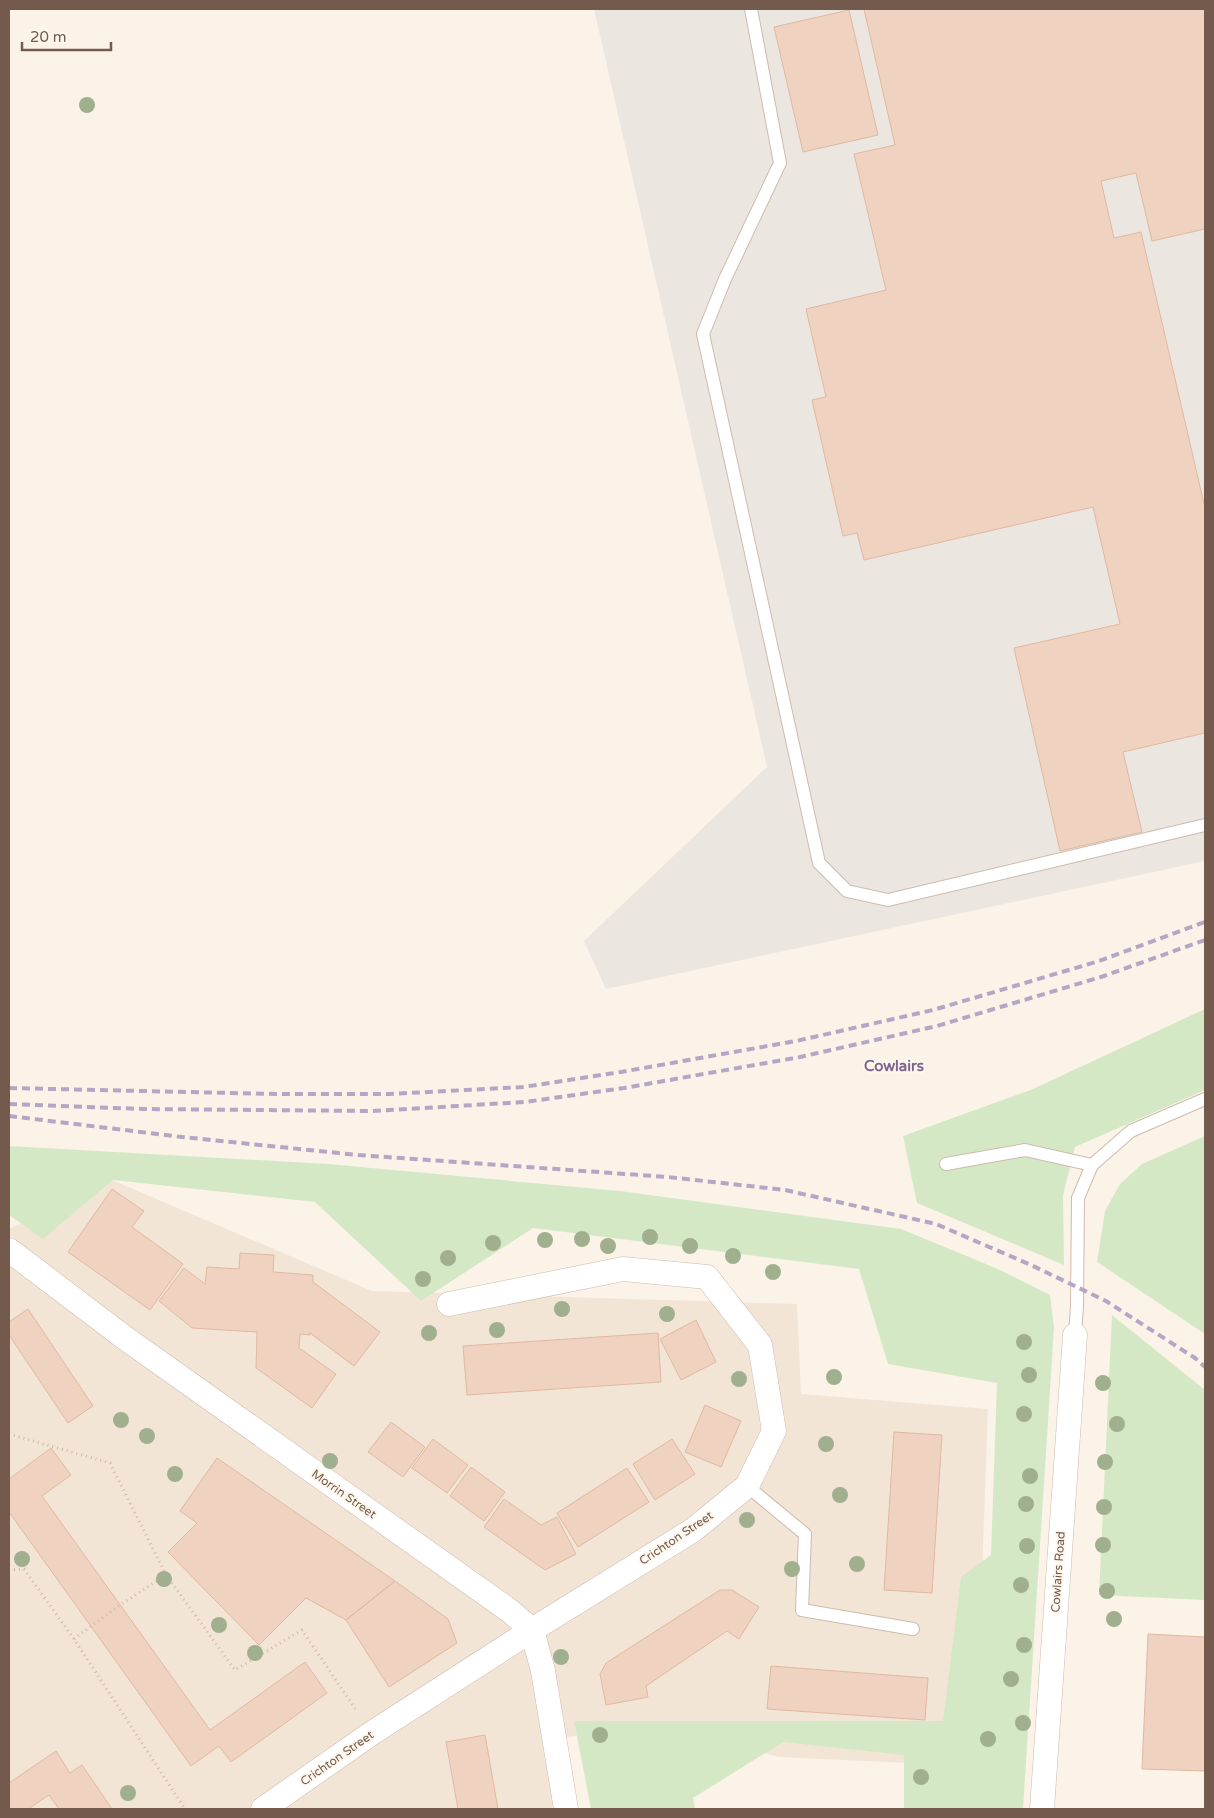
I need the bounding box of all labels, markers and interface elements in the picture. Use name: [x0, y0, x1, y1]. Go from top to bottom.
scale bar: [22, 20, 111, 52]
text: 20 m: [30, 28, 67, 46]
district label: Cowlairs: [864, 1057, 924, 1075]
street label: Morrin Street: [309, 1467, 379, 1522]
street label: Crichton Street: [636, 1508, 716, 1568]
street label: Cowlairs Road: [1048, 1531, 1068, 1613]
street label: Crichton Street: [298, 1727, 377, 1788]

